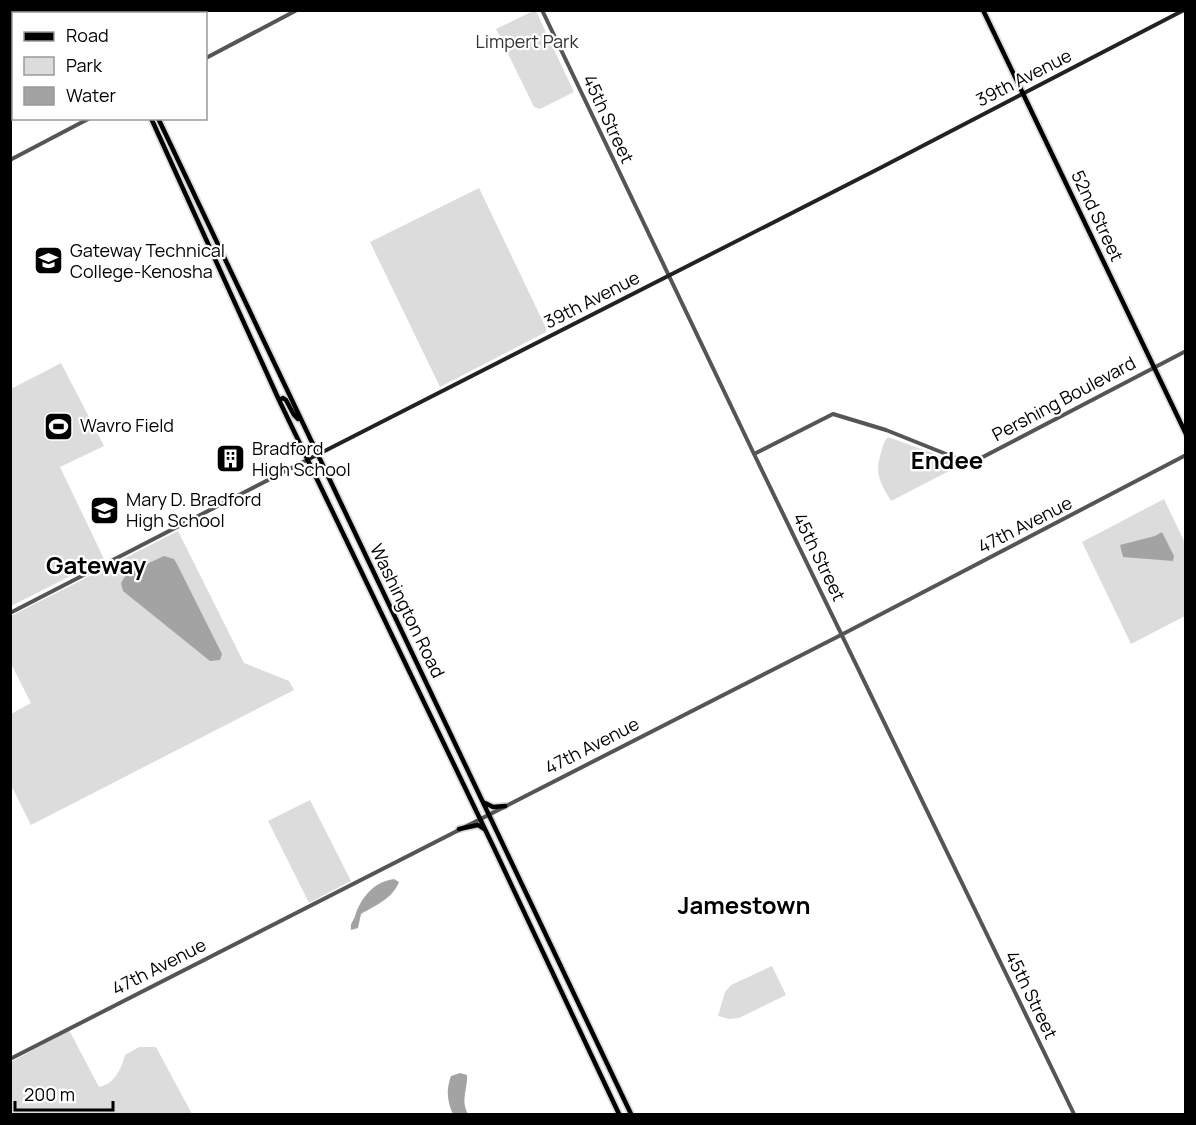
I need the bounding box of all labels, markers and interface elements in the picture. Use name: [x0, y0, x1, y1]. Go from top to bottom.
legend: [12, 12, 207, 120]
text: Road: [66, 23, 109, 47]
park label: Limpert Park: [476, 29, 580, 53]
street label: 39th Avenue: [972, 43, 1075, 111]
text: Park: [66, 53, 103, 77]
street label: 45th Street: [578, 70, 640, 167]
text: Water: [66, 83, 116, 107]
street label: 52nd Street: [1066, 166, 1129, 265]
place label: Gateway Technical College-Kenosha: [70, 238, 225, 283]
school or university icon: Gateway Technical College-Kenosha: [33, 245, 65, 277]
street label: 39th Avenue: [540, 265, 643, 333]
street label: Pershing Boulevard: [988, 350, 1139, 446]
sports icon: Wavro Field: [43, 410, 75, 442]
place label: Wavro Field: [80, 413, 174, 437]
place label: Bradford High School: [252, 436, 351, 481]
building icon: Bradford High School: [215, 443, 247, 475]
district label: Endee: [911, 443, 983, 476]
place label: Mary D. Bradford High School: [126, 487, 261, 532]
street label: 47th Avenue: [973, 490, 1076, 558]
school or university icon: Mary D. Bradford High School: [89, 494, 121, 526]
street label: 45th Street: [788, 508, 852, 605]
street label: Washington Road: [365, 540, 451, 682]
district label: Gateway: [46, 548, 147, 581]
street label: 47th Avenue: [540, 711, 643, 779]
district label: Jamestown: [677, 888, 811, 921]
street label: 47th Avenue: [107, 932, 210, 1000]
street label: 45th Street: [1000, 946, 1064, 1043]
scale bar: [15, 1074, 112, 1112]
text: 200 m: [24, 1082, 75, 1106]

